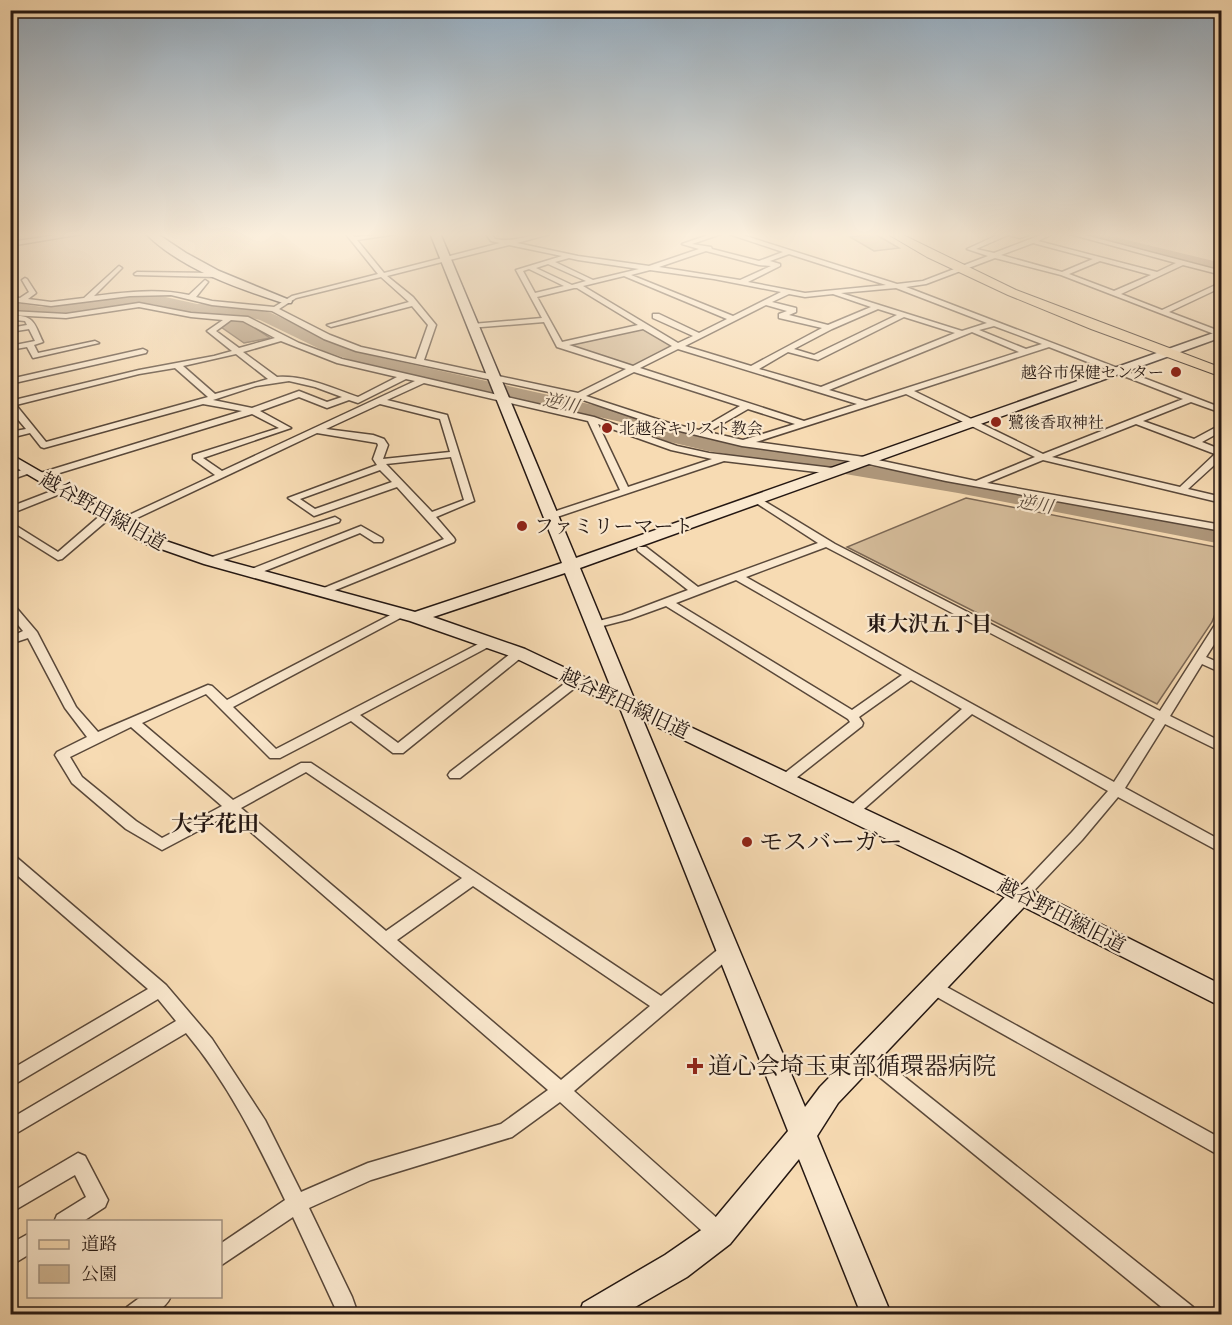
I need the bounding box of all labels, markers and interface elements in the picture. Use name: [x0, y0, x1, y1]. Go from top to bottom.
place label: 越谷市保健センター: [1021, 363, 1164, 382]
marker: 越谷市保健センター: [1169, 365, 1183, 379]
water label: 逆川: [541, 389, 583, 418]
place label: 鷺後香取神社: [1008, 413, 1104, 432]
marker: 鷺後香取神社: [989, 415, 1003, 429]
place label: 北越谷キリスト教会: [619, 419, 763, 438]
marker: 北越谷キリスト教会: [600, 421, 614, 435]
street label: 越谷野田線旧道: [36, 467, 170, 555]
water label: 逆川: [1015, 491, 1056, 518]
place label: ファミリーマート: [534, 515, 694, 538]
marker: ファミリーマート: [515, 519, 529, 533]
district label: 東大沢五丁目: [866, 612, 992, 636]
street label: 越谷野田線旧道: [556, 663, 693, 743]
district label: 大字花田: [171, 811, 259, 837]
place label: モスバーガー: [759, 828, 903, 856]
marker: モスバーガー: [740, 835, 754, 849]
street label: 越谷野田線旧道: [994, 873, 1129, 957]
place label: 道心会埼玉東部循環器病院: [708, 1052, 996, 1080]
marker: 道心会埼玉東部循環器病院: [686, 1057, 704, 1075]
legend: [27, 1220, 222, 1298]
text: 道路: [81, 1234, 117, 1255]
text: 公園: [81, 1264, 117, 1285]

